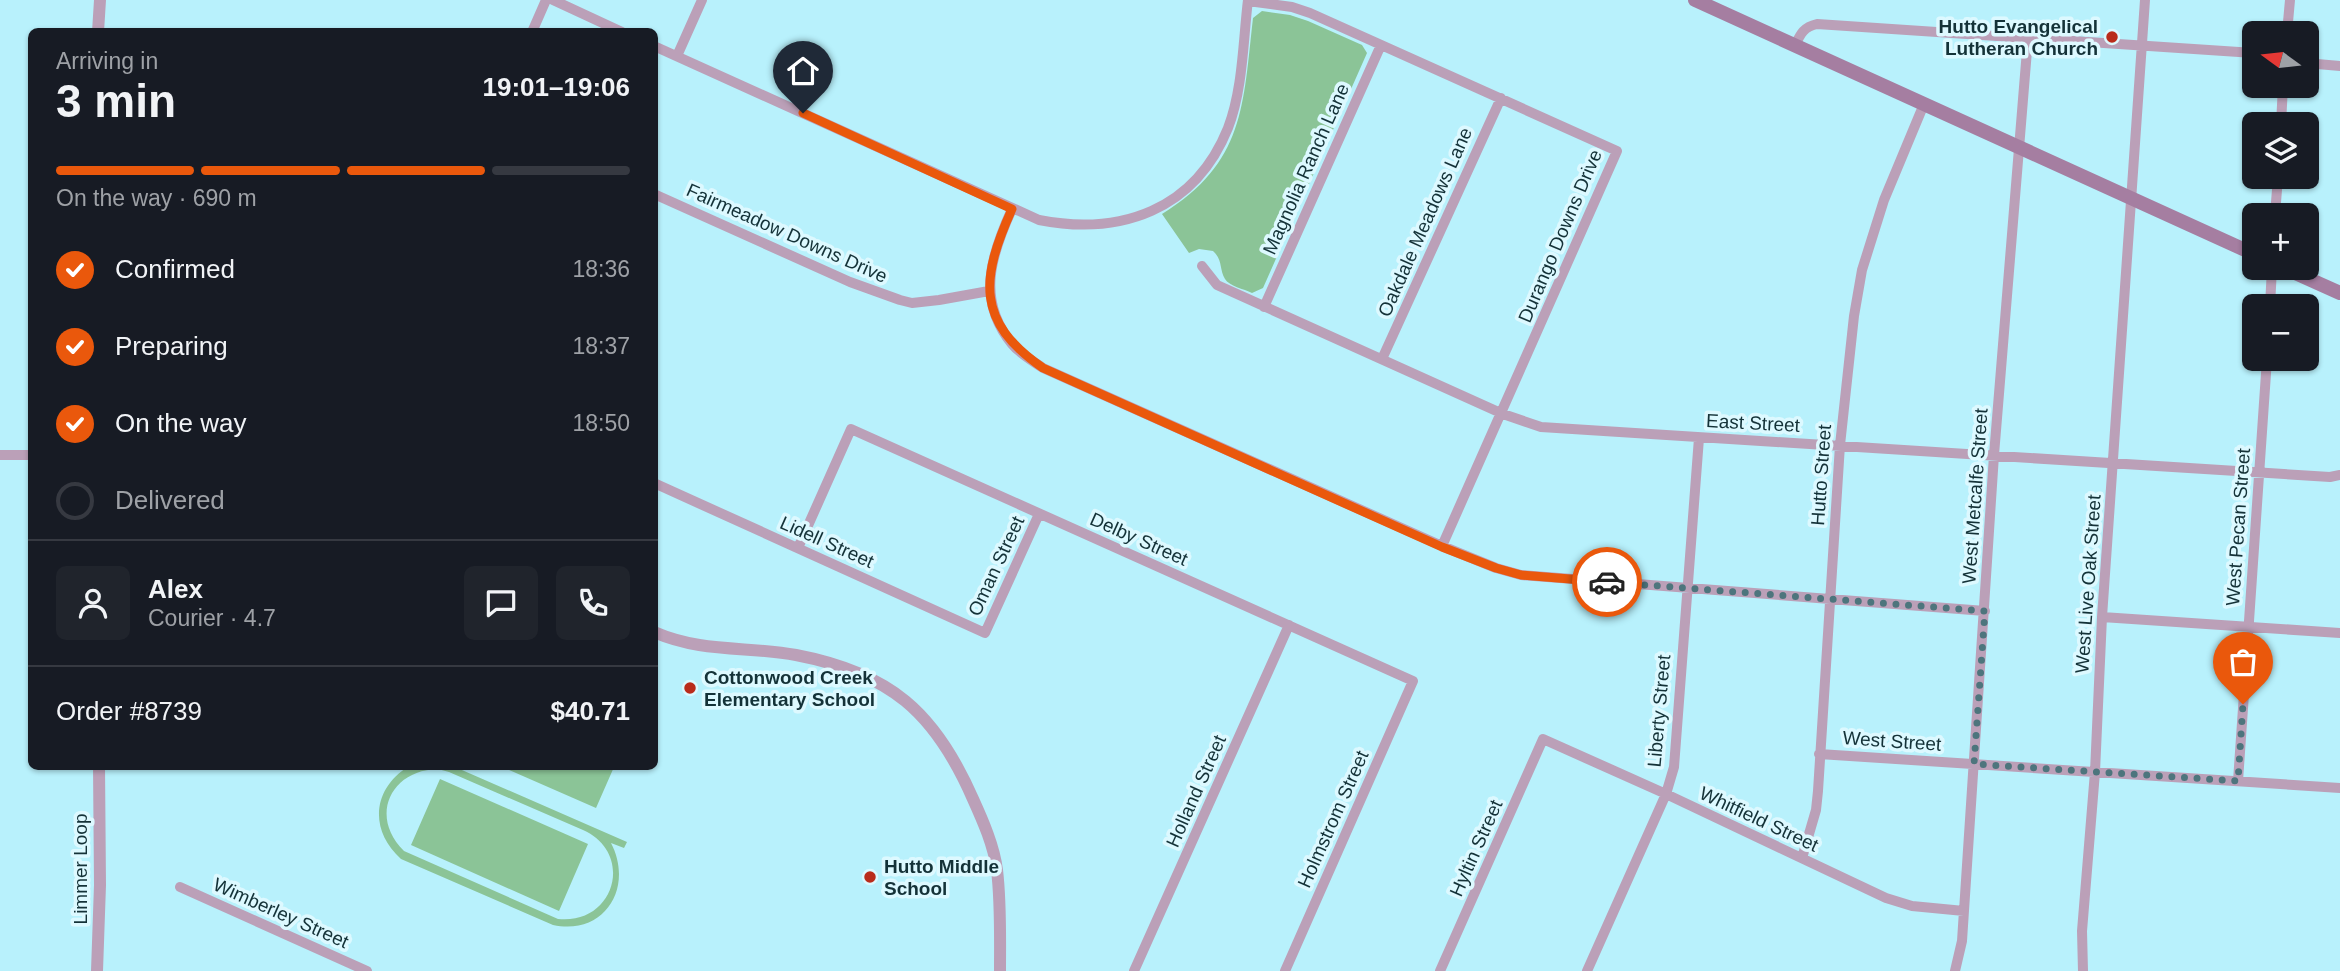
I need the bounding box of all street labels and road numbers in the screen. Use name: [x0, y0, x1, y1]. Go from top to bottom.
street label: Magnolia Ranch Lane: [1259, 80, 1353, 258]
street label: Oakdale Meadows Lane: [1374, 124, 1476, 320]
street label: Durango Downs Drive: [1514, 146, 1606, 326]
street label: Fairmeadow Downs Drive: [683, 179, 891, 287]
street label: West Metcalfe Street: [1958, 407, 1992, 585]
street label: East Street: [1706, 410, 1801, 436]
street label: Hutto Street: [1807, 423, 1835, 526]
street label: West Pecan Street: [2222, 447, 2254, 607]
street label: West Live Oak Street: [2071, 493, 2105, 674]
street label: Delby Street: [1087, 508, 1192, 570]
street label: Lidell Street: [777, 512, 878, 572]
street label: Oman Street: [964, 512, 1029, 619]
street label: Liberty Street: [1644, 653, 1674, 768]
street label: West Street: [1842, 727, 1943, 755]
street label: Holland Street: [1162, 731, 1230, 850]
street label: Holmstrom Street: [1293, 747, 1373, 891]
street label: Whitfield Street: [1696, 782, 1822, 856]
street label: Hyltin Street: [1445, 796, 1507, 900]
street label: Limmer Loop: [70, 814, 91, 924]
street label: Wimberley Street: [210, 874, 352, 953]

